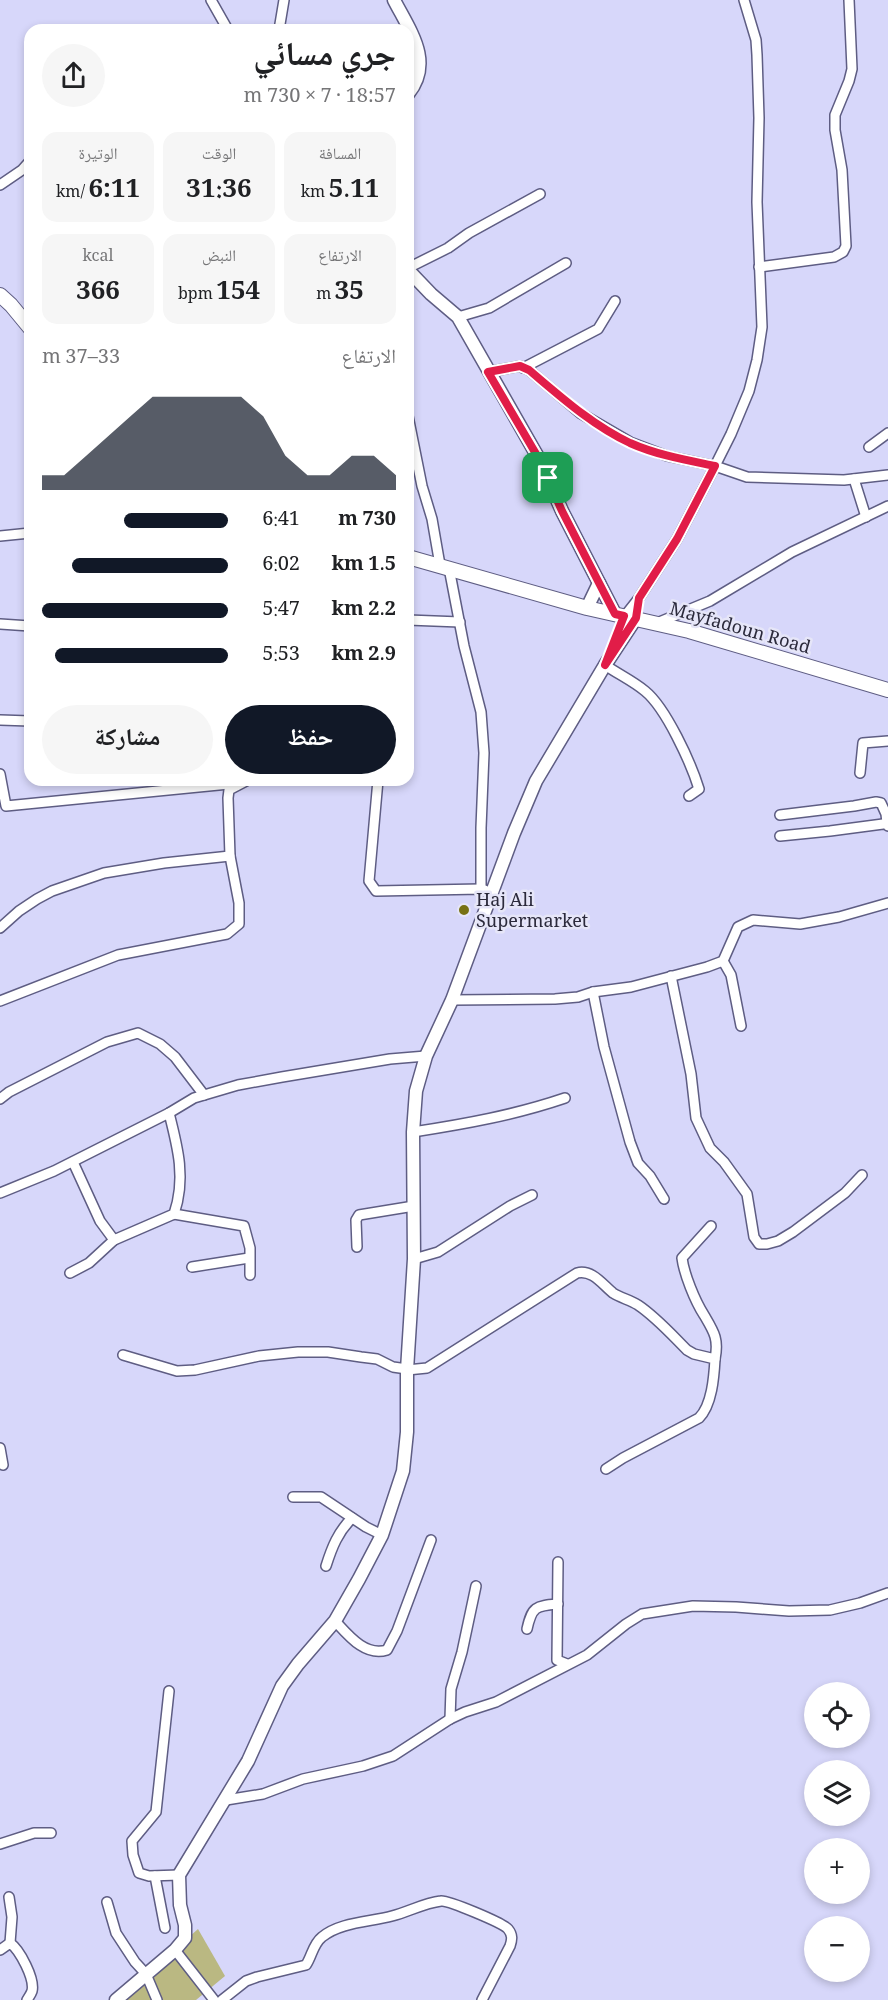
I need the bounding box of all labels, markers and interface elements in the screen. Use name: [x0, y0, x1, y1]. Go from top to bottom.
text: جري مسائي: [253, 30, 396, 86]
button: share: [42, 44, 105, 107]
text: 18:57 · 7 × 730 m: [244, 81, 396, 115]
text: الوتيرة: [79, 142, 117, 169]
text: الوقت: [202, 142, 236, 169]
text: المسافة: [319, 142, 361, 169]
text: 6:11: [89, 169, 140, 213]
text: 31:36: [186, 169, 252, 213]
text: 5.11: [329, 169, 379, 213]
text: /km: [56, 180, 89, 207]
text: km: [301, 180, 329, 207]
text: kcal: [83, 244, 113, 271]
text: النبض: [202, 244, 236, 271]
text: الارتفاع: [318, 244, 362, 271]
text: 366: [76, 271, 120, 315]
text: 154: [216, 271, 260, 315]
text: 35: [335, 271, 364, 315]
text: bpm: [178, 282, 216, 309]
text: m: [316, 282, 335, 309]
text: 33–37 m: [42, 342, 120, 376]
text: الارتفاع: [341, 342, 396, 376]
pin: [522, 452, 573, 503]
icon: arrive: [531, 461, 564, 494]
text: 6:41: [262, 504, 300, 538]
text: 730 m: [338, 504, 396, 538]
text: 6:02: [262, 549, 300, 583]
text: 1.5 km: [331, 549, 396, 583]
text: 5:47: [262, 594, 300, 628]
text: 2.2 km: [331, 594, 396, 628]
street label: Mayfadoun Road: [665, 595, 813, 664]
text: 5:53: [262, 639, 300, 673]
text: 2.9 km: [331, 639, 396, 673]
button: مشاركة: [42, 705, 213, 774]
button: حفظ: [225, 705, 396, 774]
place label: Haj Ali Supermarket: [476, 887, 588, 938]
marker: Haj Ali Supermarket: [457, 903, 471, 917]
map controls: [804, 1682, 870, 1982]
button: locate: [804, 1682, 870, 1748]
button: layers: [804, 1760, 870, 1826]
button: +: [804, 1838, 870, 1904]
button: −: [804, 1916, 870, 1982]

